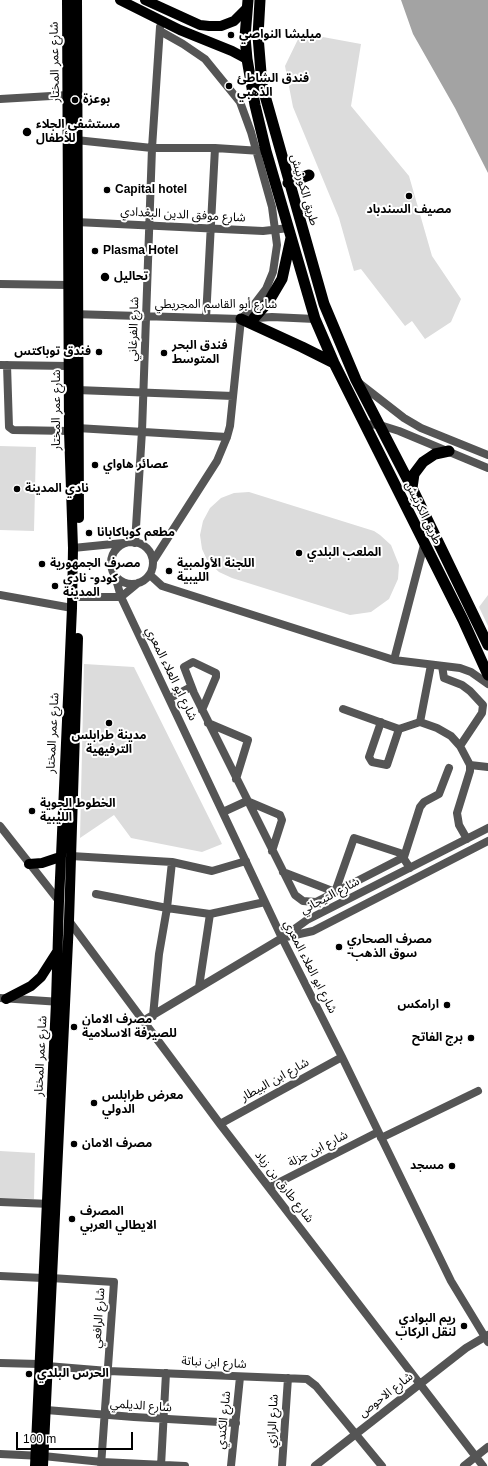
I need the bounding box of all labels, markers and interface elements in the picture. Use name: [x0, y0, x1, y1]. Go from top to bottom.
street label: شارع عمر المختار: [47, 22, 63, 102]
place label: ميليشا النواصي: [239, 28, 322, 42]
marker: ميليشا النواصي: [226, 30, 236, 40]
place label: فندق الشاطئ الذهبي: [237, 72, 309, 100]
marker: فندق الشاطئ الذهبي: [224, 81, 234, 91]
place label: بوعزة: [83, 93, 110, 107]
marker: بوعزة: [70, 95, 80, 105]
place label: مستشفى الجلاء للأطفال: [36, 118, 120, 146]
marker: مستشفى الجلاء للأطفال: [21, 126, 33, 138]
street label: طريق الكورنيش: [287, 153, 321, 227]
place label: Capital hotel: [115, 183, 187, 197]
marker: Capital hotel: [102, 185, 112, 195]
marker: مصيف السندباد: [404, 191, 414, 201]
place label: مصيف السندباد: [366, 203, 452, 217]
street label: شارع موفق الدين البغدادي: [120, 205, 246, 225]
place label: Plasma Hotel: [103, 244, 178, 258]
marker: Plasma Hotel: [90, 246, 100, 256]
place label: تحاليل: [114, 270, 148, 284]
marker: تحاليل: [99, 271, 111, 283]
street label: شارع الفرغاني: [126, 296, 142, 362]
street label: شارع أبو القاسم المجريطي: [155, 298, 277, 312]
place label: فندق البحر المتوسط: [172, 339, 228, 367]
place label: فندق توباكتس: [14, 345, 91, 359]
marker: فندق توباكتس: [94, 347, 104, 357]
marker: فندق البحر المتوسط: [159, 348, 169, 358]
street label: شارع عمر المختار: [50, 370, 64, 450]
place label: عصائر هاواي: [103, 458, 169, 472]
marker: عصائر هاواي: [90, 460, 100, 470]
street label: طريق الكرنيش: [402, 479, 444, 547]
place label: نادي المدينة: [25, 482, 89, 496]
marker: نادي المدينة: [12, 484, 22, 494]
place label: مطعم كوباكابانا: [97, 526, 175, 540]
marker: مطعم كوباكابانا: [84, 528, 94, 538]
place label: الملعب البلدي: [307, 546, 381, 560]
marker: الملعب البلدي: [294, 548, 304, 558]
place label: مصرف الجمهورية: [50, 557, 141, 571]
place label: اللجنة الأولمبية الليبية: [177, 557, 255, 585]
marker: مصرف الجمهورية: [37, 559, 47, 569]
marker: اللجنة الأولمبية الليبية: [164, 566, 174, 576]
place label: كودو- نادي المدينة: [63, 572, 118, 600]
marker: كودو- نادي المدينة: [50, 581, 60, 591]
street label: شارع ابو العلاء المعري: [142, 625, 200, 723]
street label: شارع عمر المختار: [44, 692, 62, 774]
marker: مدينة طرابلس الترفيهية: [104, 718, 114, 728]
place label: مدينة طرابلس الترفيهية: [71, 729, 147, 757]
place label: الخطوط الجوية الليبية: [40, 797, 116, 825]
marker: الخطوط الجوية الليبية: [27, 806, 37, 816]
street label: شارع التيجاني: [298, 874, 362, 918]
street label: شارع ابو العلاء المعري: [280, 918, 340, 1016]
place label: مصرف الصحاري -سوق الذهب: [347, 933, 432, 961]
marker: مصرف الصحاري -سوق الذهب: [334, 942, 344, 952]
place label: ارامكس: [397, 998, 439, 1012]
marker: ارامكس: [442, 1000, 452, 1010]
place label: مصرف الامان للصيرفة الاسلامية: [82, 1013, 177, 1041]
street label: شارع عمر المختار: [32, 1015, 50, 1097]
marker: مصرف الامان للصيرفة الاسلامية: [69, 1022, 79, 1032]
place label: برج الفاتح: [412, 1031, 463, 1045]
marker: برج الفاتح: [466, 1033, 476, 1043]
street label: شارع ابن البيطار: [238, 1055, 312, 1105]
place label: معرض طرابلس الدولي: [102, 1089, 183, 1117]
marker: معرض طرابلس الدولي: [89, 1098, 99, 1108]
street label: شارع ابن جزلة: [286, 1128, 350, 1170]
place label: مصرف الامان: [82, 1137, 152, 1151]
marker: مصرف الامان: [69, 1139, 79, 1149]
street label: شارع طارق بن زياد: [251, 1148, 317, 1226]
place label: مسجد: [410, 1159, 444, 1173]
marker: مسجد: [447, 1161, 457, 1171]
place label: المصرف الايطالي العربي: [80, 1205, 157, 1233]
marker: المصرف الايطالي العربي: [67, 1214, 77, 1224]
street label: شارع الرافعي: [90, 1287, 108, 1349]
place label: ريم البوادي لنقل الركاب: [395, 1312, 456, 1340]
marker: ريم البوادي لنقل الركاب: [459, 1321, 469, 1331]
street label: شارع ابن نباتة: [181, 1354, 247, 1372]
place label: الحرس البلدي: [37, 1367, 109, 1381]
marker: الحرس البلدي: [24, 1369, 34, 1379]
street label: شارع الاحوص: [356, 1369, 416, 1421]
street label: شارع الكندي: [214, 1390, 234, 1450]
street label: شارع الرازي: [264, 1394, 282, 1448]
street label: شارع الديلمي: [110, 1397, 172, 1415]
scale bar: [18, 1424, 135, 1450]
text: 100 m: [23, 1432, 56, 1446]

